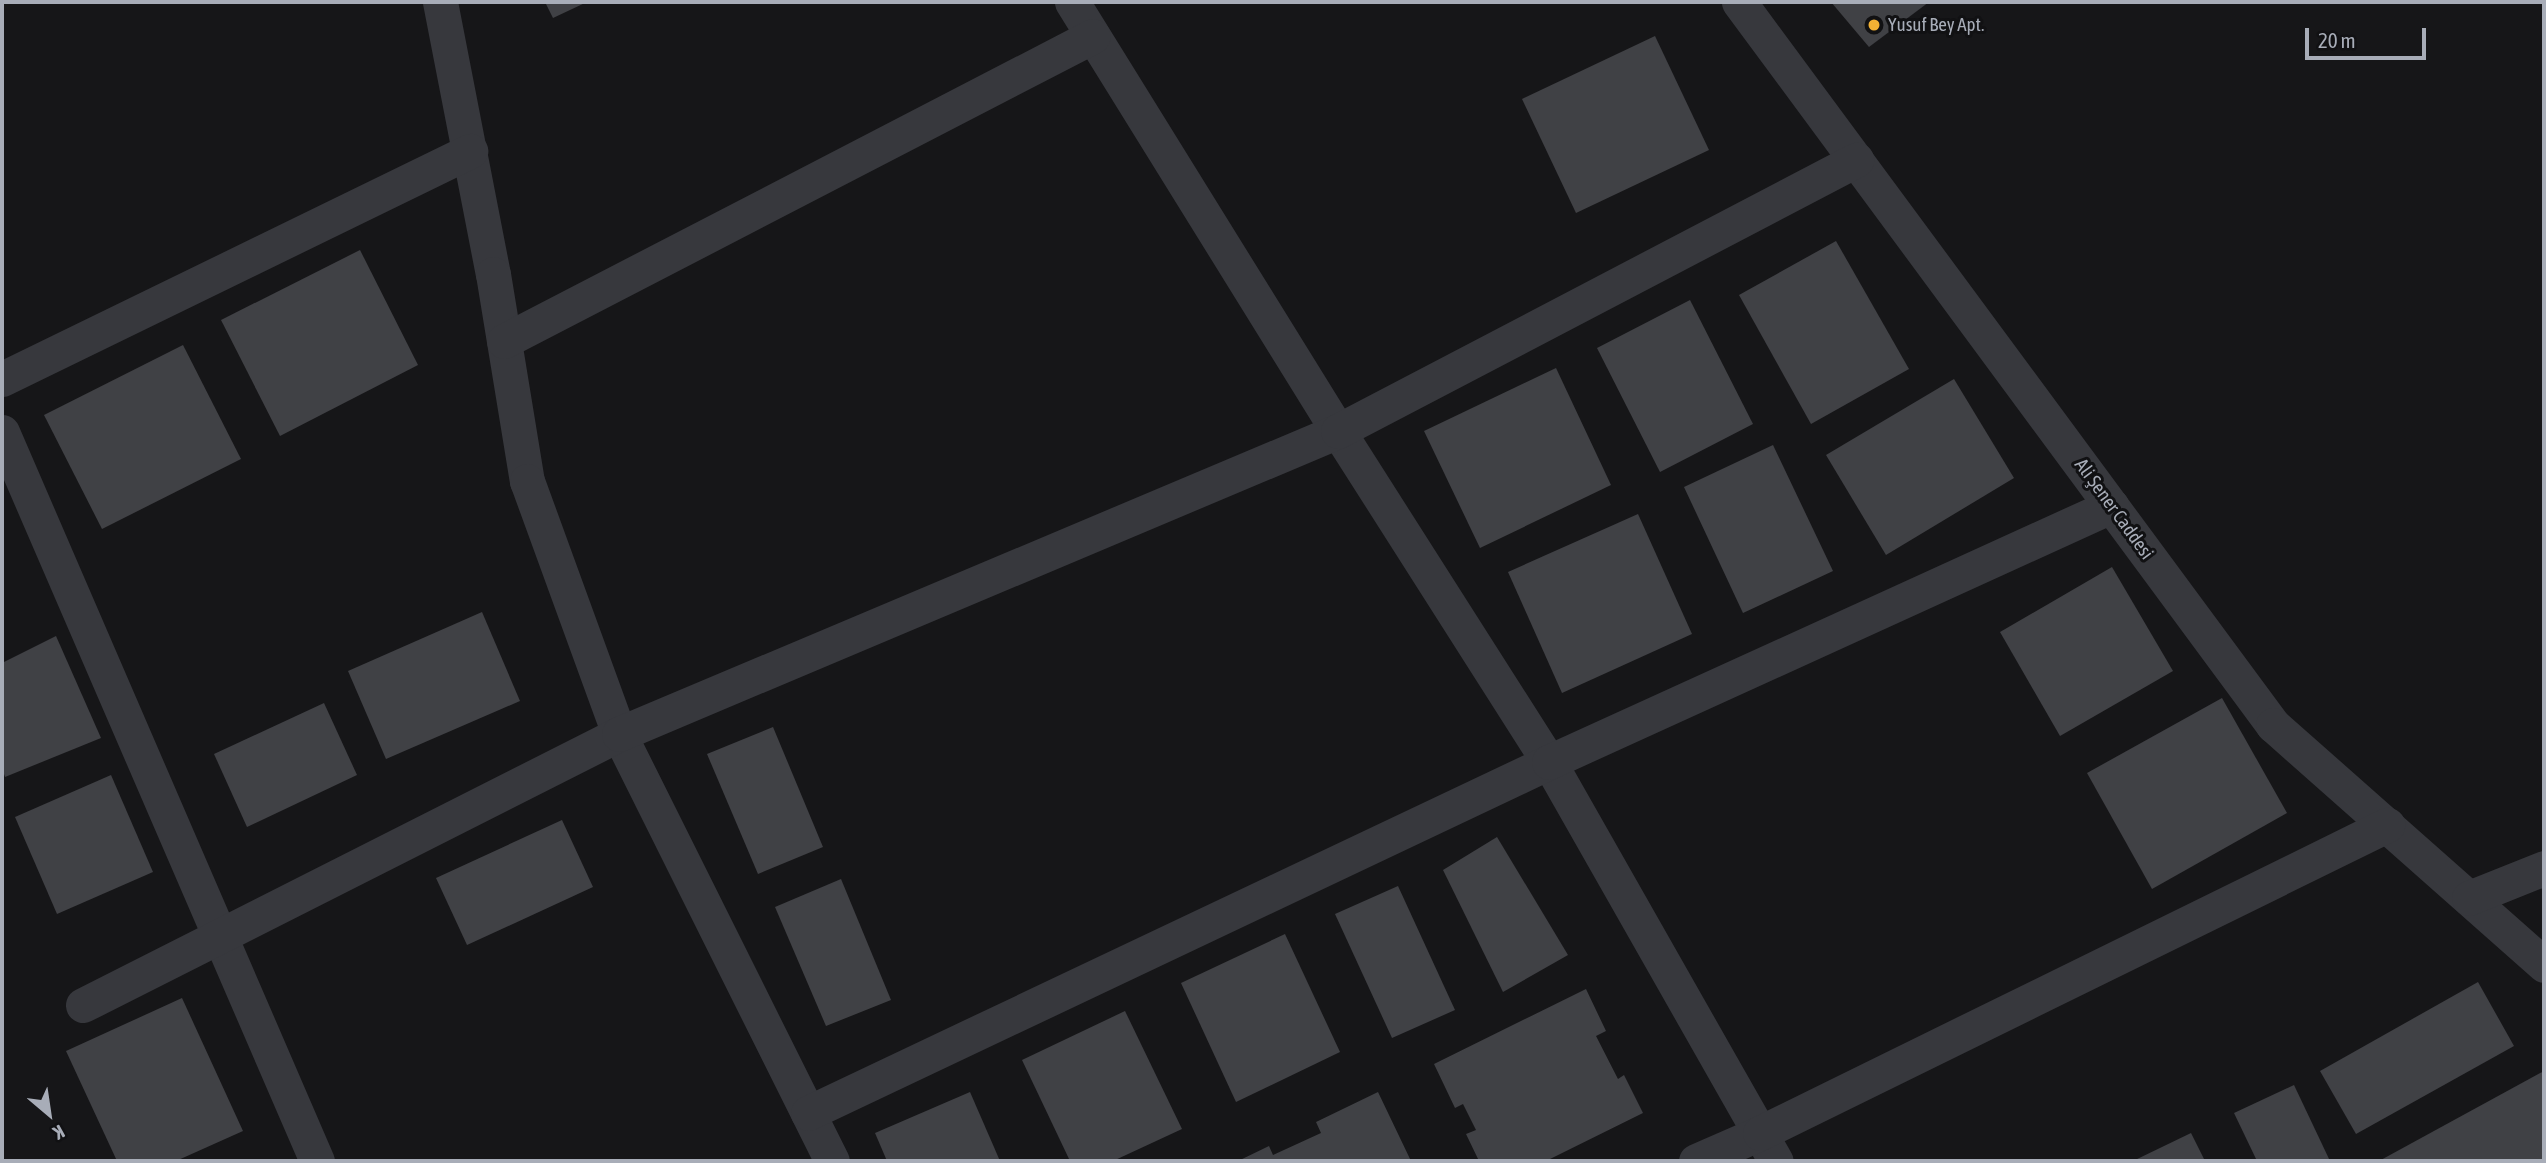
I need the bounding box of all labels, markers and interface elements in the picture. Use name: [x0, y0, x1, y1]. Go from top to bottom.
place label: Yusuf Bey Apt.: [1888, 14, 1984, 36]
scale bar: [2308, 14, 2429, 58]
marker: Yusuf Bey Apt.: [1866, 17, 1882, 33]
text: 20 m: [2318, 28, 2356, 52]
street label: Ali Şener Caddesi: [2070, 454, 2158, 564]
north arrow: [14, 1079, 84, 1149]
text: K: [50, 1120, 69, 1144]

